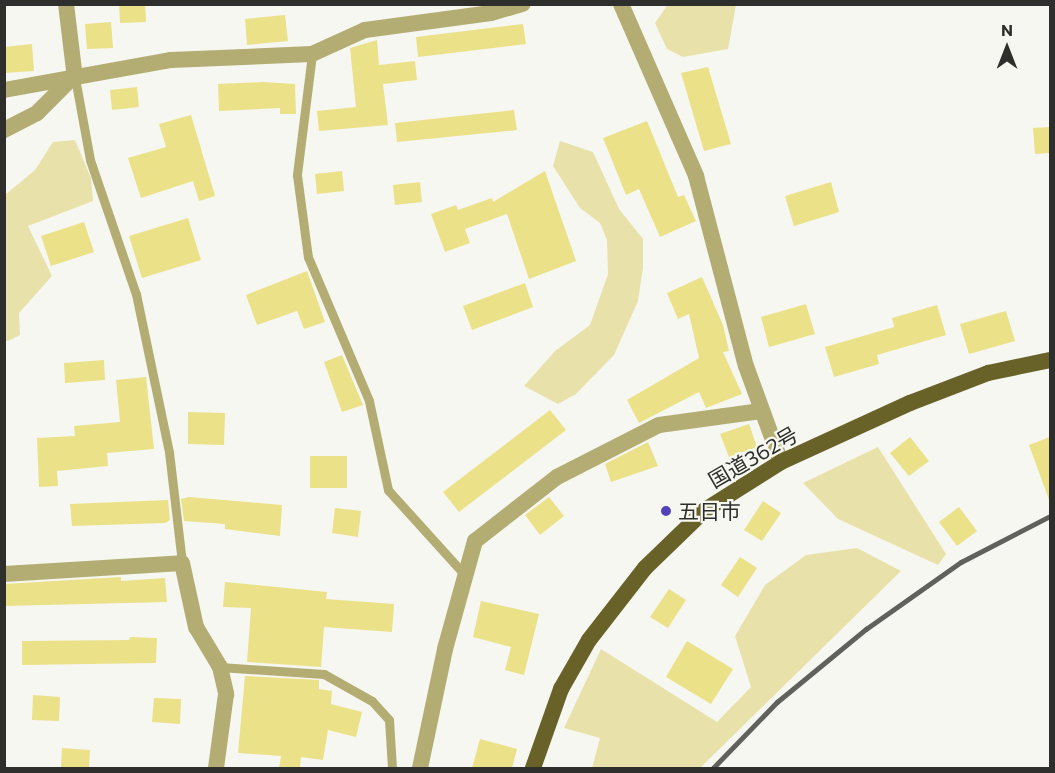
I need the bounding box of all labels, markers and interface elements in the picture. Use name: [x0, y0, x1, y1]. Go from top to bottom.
north arrow: [977, 18, 1037, 78]
text: N: [1001, 20, 1013, 39]
street label: 国道362号: [704, 421, 802, 493]
place label: 五日市: [678, 498, 741, 524]
marker: 五日市: [659, 504, 673, 518]

